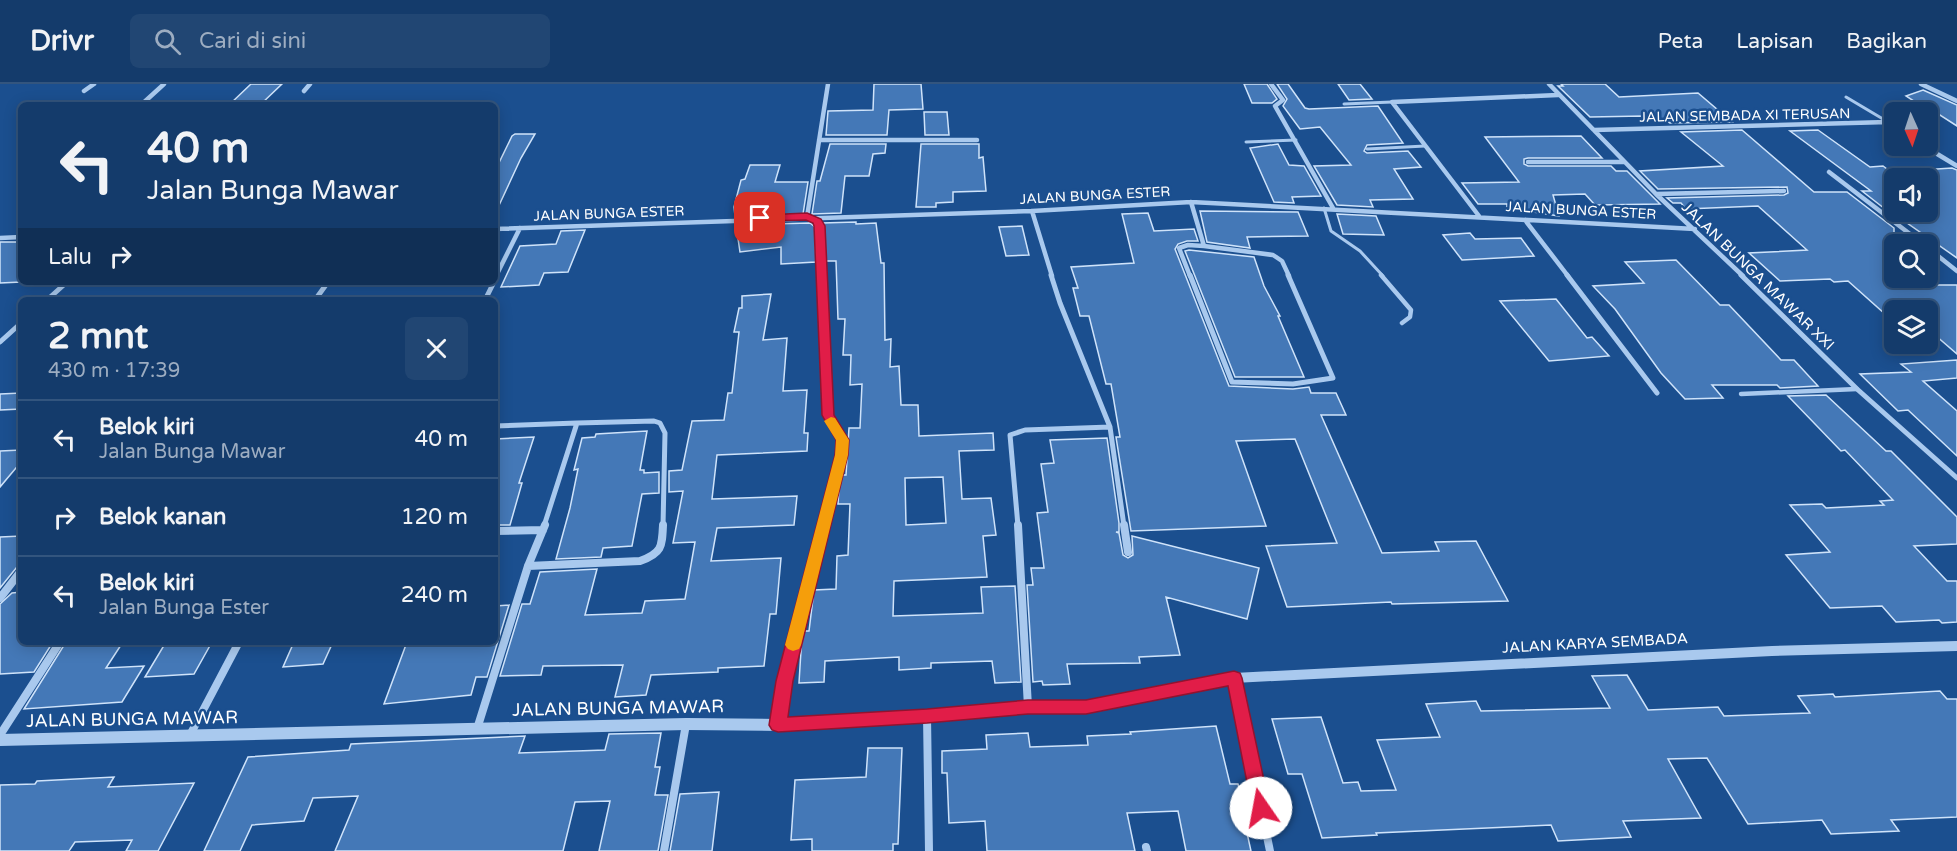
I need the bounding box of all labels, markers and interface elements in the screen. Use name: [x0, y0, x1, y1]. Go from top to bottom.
search box: [130, 14, 550, 68]
text: Drivr: [30, 24, 94, 58]
icon: search: [151, 25, 184, 58]
text: Cari di sini: [199, 28, 306, 54]
text: Peta: [1658, 29, 1703, 54]
text: Lapisan: [1736, 29, 1813, 54]
text: Bagikan: [1846, 29, 1927, 54]
north arrow: [1884, 102, 1938, 156]
map controls: [1884, 102, 1938, 354]
street label: JALAN SEMBADA XI TERUSAN: [1639, 105, 1851, 126]
text: 40 m: [147, 123, 249, 174]
icon: left: [48, 126, 126, 204]
button: sound: [1884, 168, 1938, 222]
text: Jalan Bunga Mawar: [147, 174, 399, 207]
street label: JALAN BUNGA ESTER: [1019, 183, 1171, 208]
pin: [734, 192, 785, 243]
street label: JALAN BUNGA ESTER: [1505, 198, 1657, 223]
street label: JALAN BUNGA MAWAR XXI: [1678, 198, 1838, 354]
icon: arrive: [743, 201, 776, 234]
street label: JALAN BUNGA ESTER: [533, 202, 685, 225]
button: search: [1884, 234, 1938, 288]
icon: right: [104, 240, 137, 273]
text: Lalu: [48, 244, 92, 270]
button: layers: [1884, 300, 1938, 354]
text: 2 mnt: [48, 315, 148, 358]
button: close: [405, 317, 468, 380]
text: 430 m · 17:39: [48, 359, 180, 383]
text: Belok kiri: [99, 414, 195, 440]
icon: left: [48, 423, 81, 456]
text: 40 m: [414, 426, 468, 452]
text: Jalan Bunga Mawar: [99, 440, 285, 464]
icon: right: [48, 501, 81, 534]
text: Belok kanan: [99, 504, 226, 530]
text: 120 m: [401, 504, 468, 530]
text: Belok kiri: [99, 570, 195, 596]
icon: left: [48, 579, 81, 612]
text: 240 m: [401, 582, 468, 608]
text: Jalan Bunga Ester: [99, 596, 269, 620]
street label: JALAN KARYA SEMBADA: [1502, 629, 1688, 657]
street label: JALAN BUNGA MAWAR: [512, 695, 724, 721]
street label: JALAN BUNGA MAWAR: [26, 706, 238, 732]
position arrow: [1229, 776, 1293, 840]

